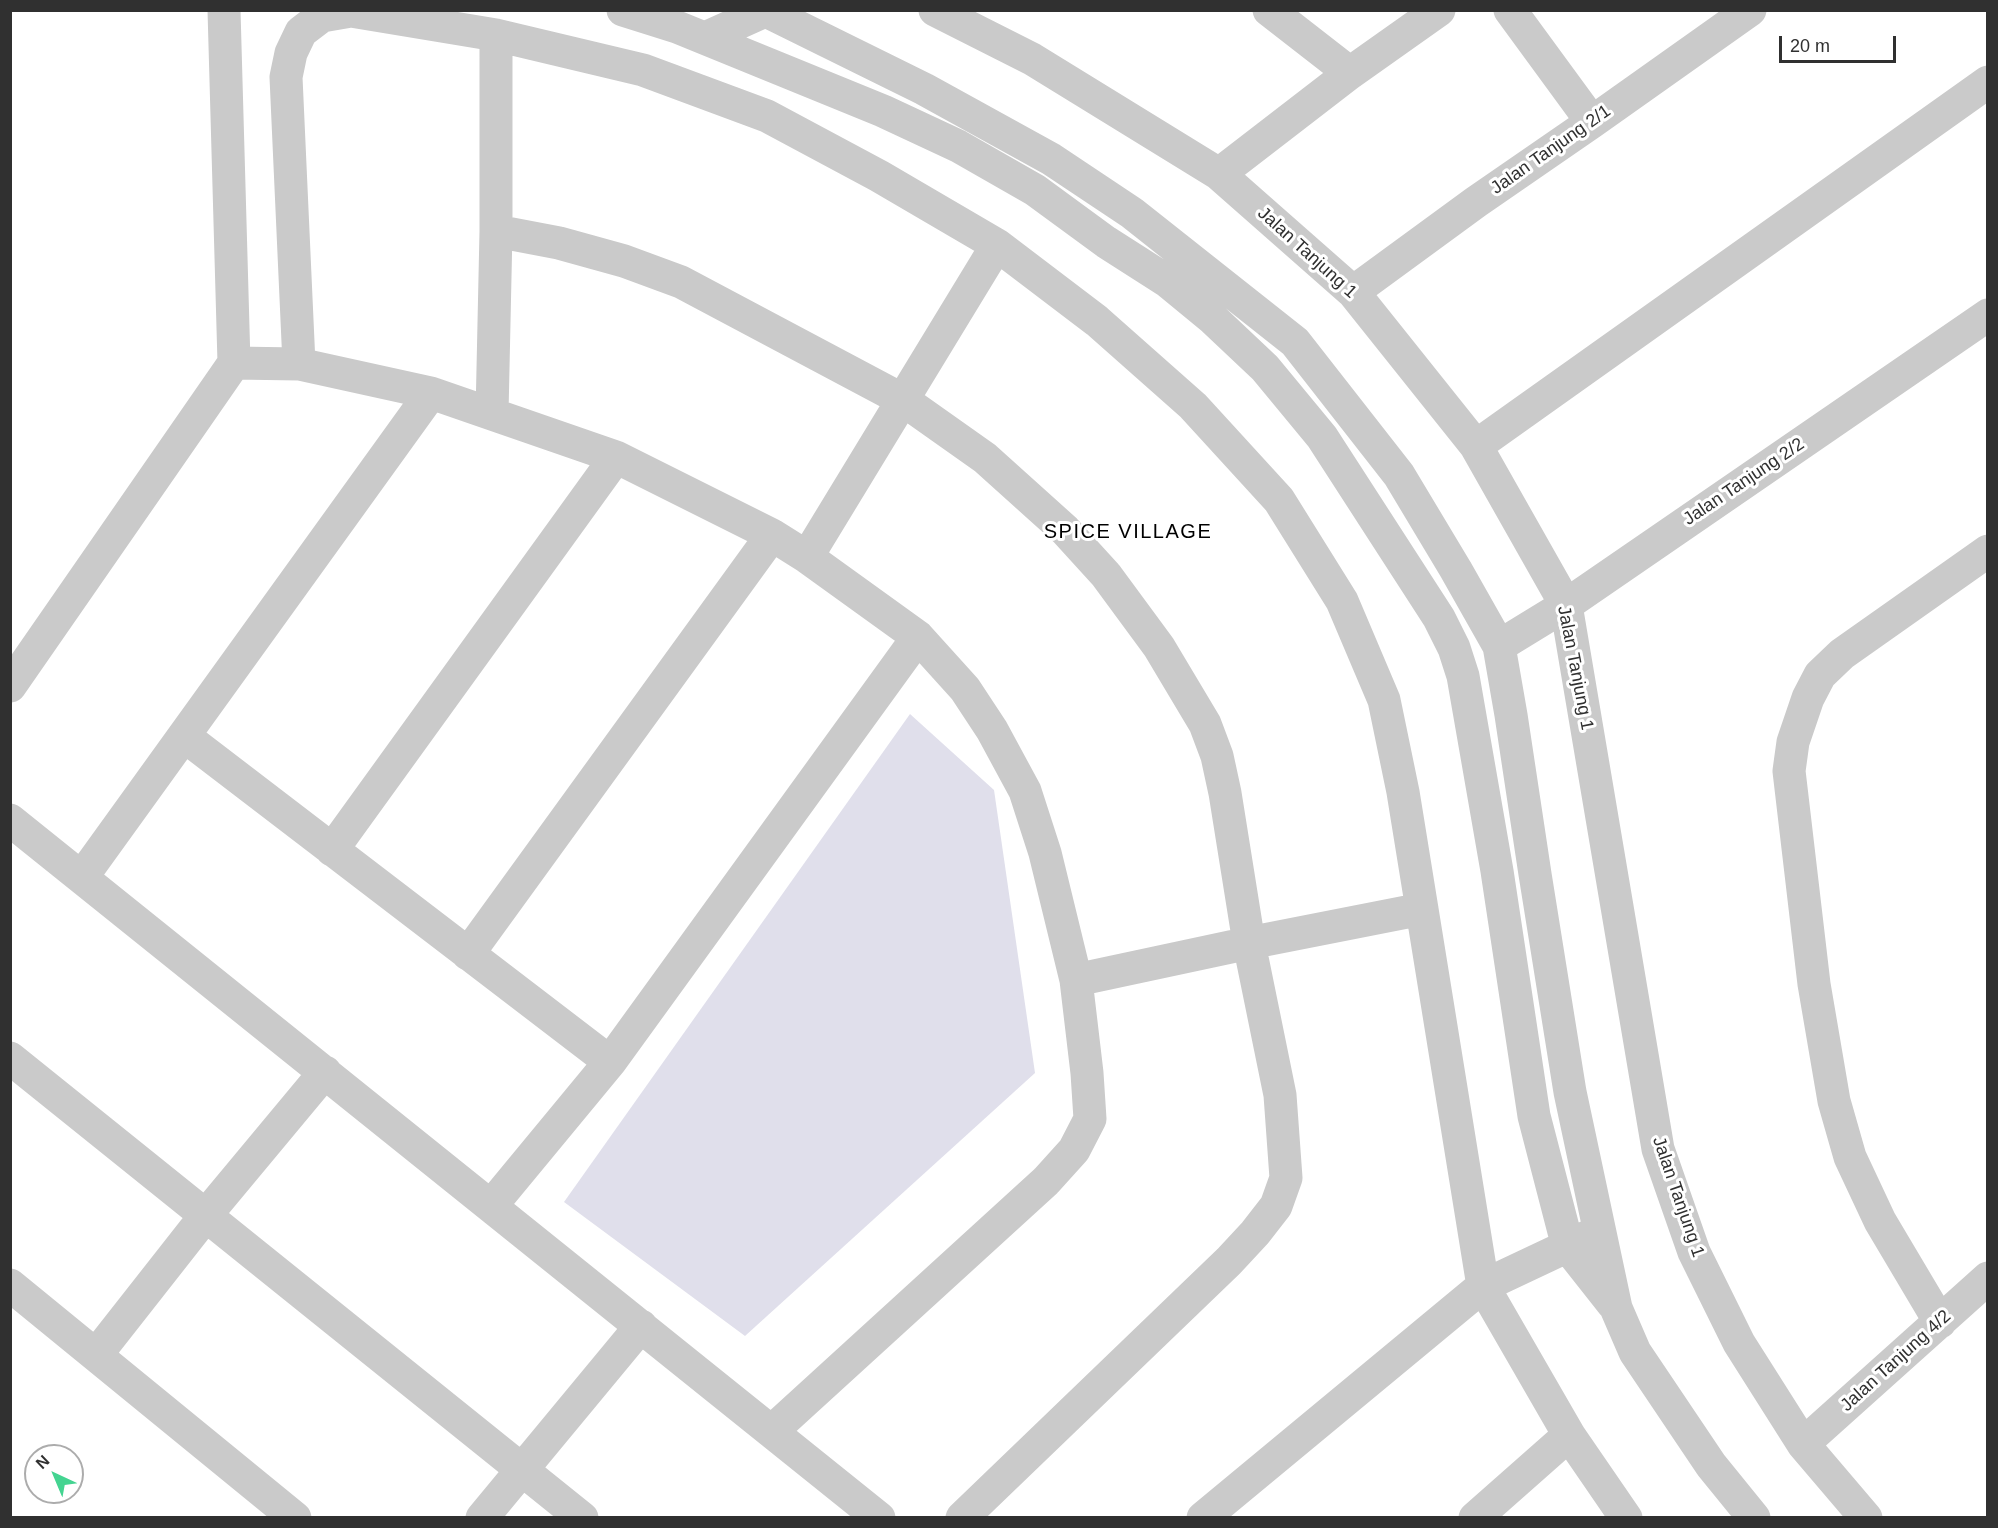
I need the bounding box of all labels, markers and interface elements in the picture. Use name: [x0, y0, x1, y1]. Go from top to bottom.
scale bar: [1782, 24, 1899, 62]
text: 20 m: [1790, 36, 1830, 56]
street label: Jalan Tanjung 2/1: [1487, 101, 1615, 199]
street label: Jalan Tanjung 1: [1253, 203, 1361, 303]
street label: Jalan Tanjung 2/2: [1679, 434, 1809, 530]
district label: SPICE VILLAGE: [1044, 520, 1212, 544]
street label: Jalan Tanjung 1: [1552, 604, 1598, 732]
street label: Jalan Tanjung 1: [1647, 1134, 1709, 1260]
street label: Jalan Tanjung 4/2: [1836, 1306, 1956, 1416]
north arrow: [24, 1444, 84, 1504]
text: N: [32, 1452, 53, 1472]

